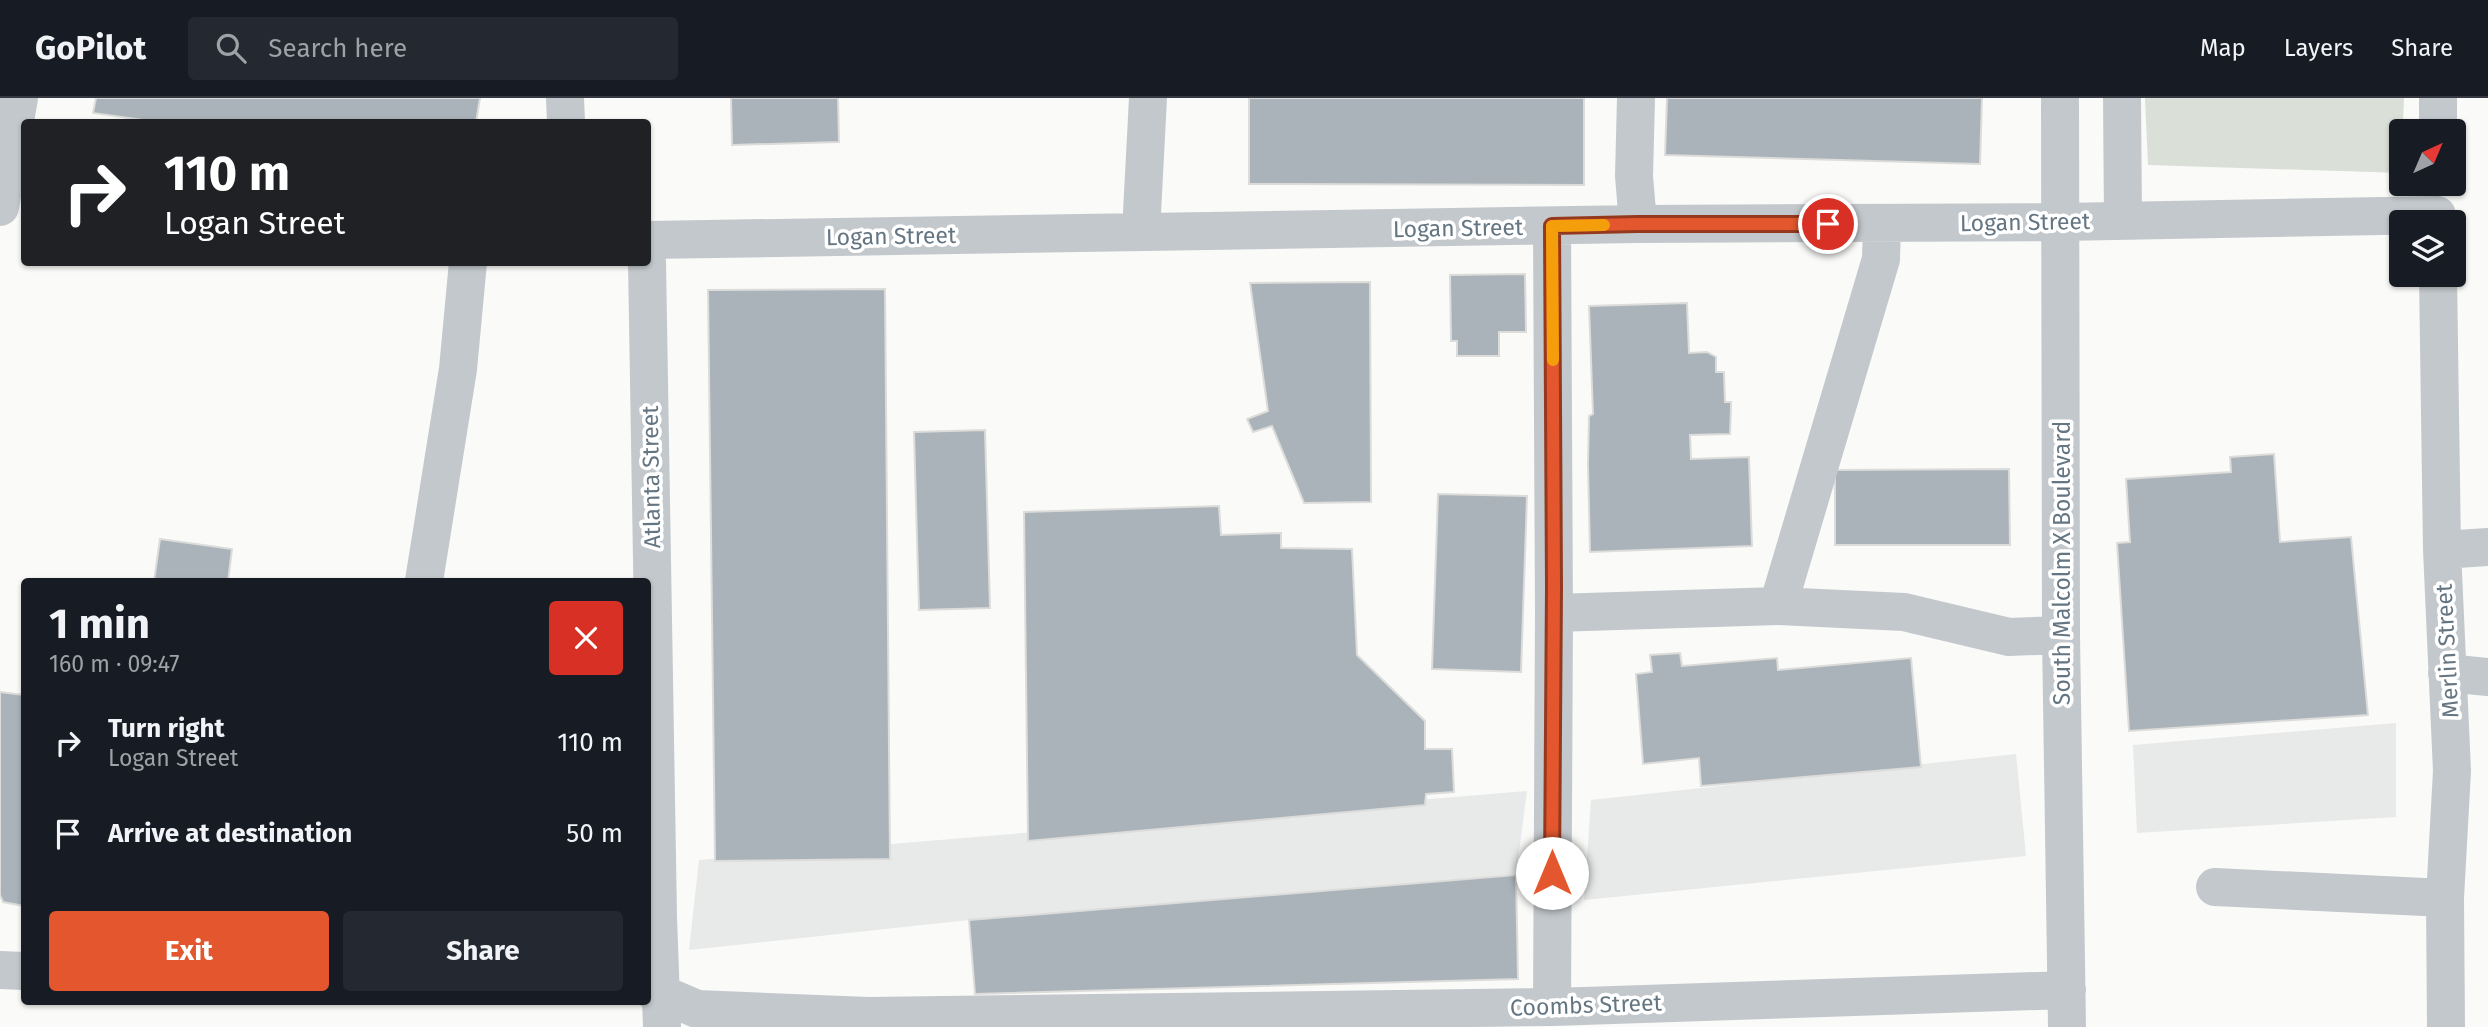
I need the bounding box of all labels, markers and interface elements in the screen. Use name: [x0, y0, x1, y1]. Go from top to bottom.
search box: [188, 17, 678, 80]
text: GoPilot: [35, 28, 146, 68]
icon: search: [212, 29, 250, 67]
text: Search here: [268, 33, 407, 64]
text: Map: [2200, 34, 2246, 62]
text: Layers: [2284, 34, 2353, 62]
text: Share: [2391, 34, 2453, 62]
north arrow: [2389, 119, 2466, 196]
map controls: [2389, 119, 2466, 287]
text: 110 m: [164, 144, 290, 203]
icon: right: [49, 147, 140, 238]
pin: [1798, 194, 1858, 254]
text: Logan Street: [164, 204, 345, 242]
icon: arrive: [1809, 205, 1847, 243]
street label: Logan Street: [1960, 207, 2091, 237]
button: layers: [2389, 210, 2466, 287]
street label: Logan Street: [1393, 213, 1524, 243]
street label: Logan Street: [826, 221, 957, 251]
street label: Atlanta Street: [636, 405, 666, 549]
street label: South Malcolm X Boulevard: [2048, 421, 2076, 705]
street label: Merlin Street: [2429, 582, 2465, 719]
text: 1 min: [49, 599, 150, 649]
button: close: [549, 601, 623, 675]
text: 160 m · 09:47: [49, 650, 180, 678]
text: Turn right: [108, 713, 225, 744]
icon: right: [49, 724, 87, 762]
text: 110 m: [557, 727, 623, 758]
text: Logan Street: [108, 744, 238, 772]
icon: arrive: [49, 815, 87, 853]
text: Arrive at destination: [108, 818, 352, 849]
text: 50 m: [566, 818, 623, 849]
position arrow: [1515, 836, 1589, 910]
button: Exit: [49, 911, 329, 991]
button: Share: [343, 911, 623, 991]
street label: Coombs Street: [1510, 988, 1663, 1022]

